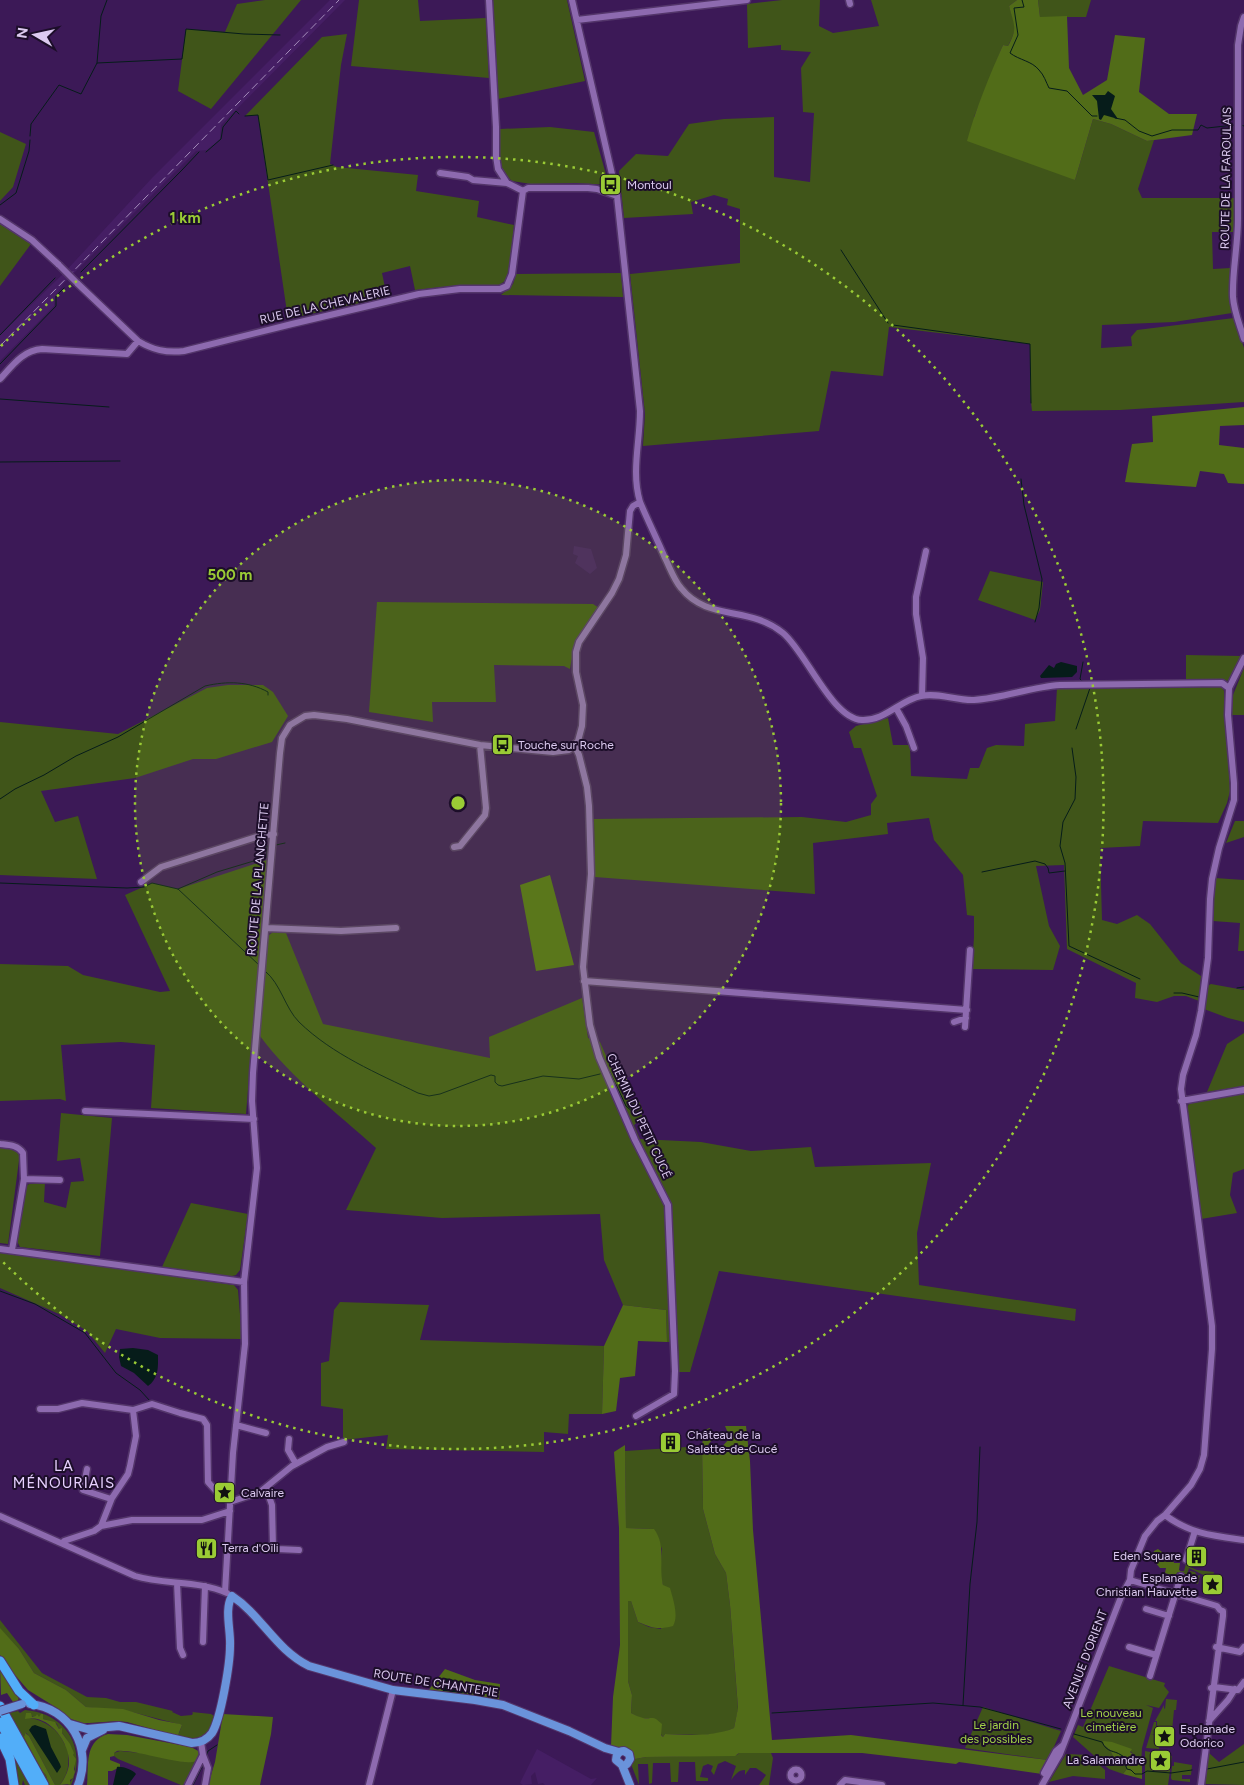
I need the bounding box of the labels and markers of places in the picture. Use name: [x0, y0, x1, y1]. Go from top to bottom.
bus stop icon: Montoul: [599, 173, 623, 197]
place label: Montoul: [627, 178, 672, 192]
bus stop icon: Touche sur Roche: [490, 733, 514, 757]
place label: Touche sur Roche: [518, 738, 614, 752]
centre of rings: [449, 794, 467, 812]
place label: Château de la Salette-de-Cucé: [687, 1428, 778, 1456]
building icon: Château de la Salette-de-Cucé: [659, 1430, 683, 1454]
place icon: Calvaire: [213, 1481, 237, 1505]
place label: Calvaire: [241, 1486, 284, 1500]
restaurant icon: Terra d'Oïli: [194, 1536, 218, 1560]
place label: Terra d'Oïli: [222, 1541, 279, 1555]
building icon: Eden Square: [1185, 1544, 1209, 1568]
place label: Eden Square: [1113, 1549, 1181, 1563]
place label: Esplanade Christian Hauvette: [1096, 1571, 1197, 1599]
place icon: Esplanade Christian Hauvette: [1201, 1573, 1225, 1597]
place label: Esplanade Odorico: [1180, 1722, 1235, 1750]
place icon: Esplanade Odorico: [1152, 1724, 1176, 1748]
place icon: La Salamandre: [1149, 1748, 1173, 1772]
place label: La Salamandre: [1067, 1753, 1145, 1767]

